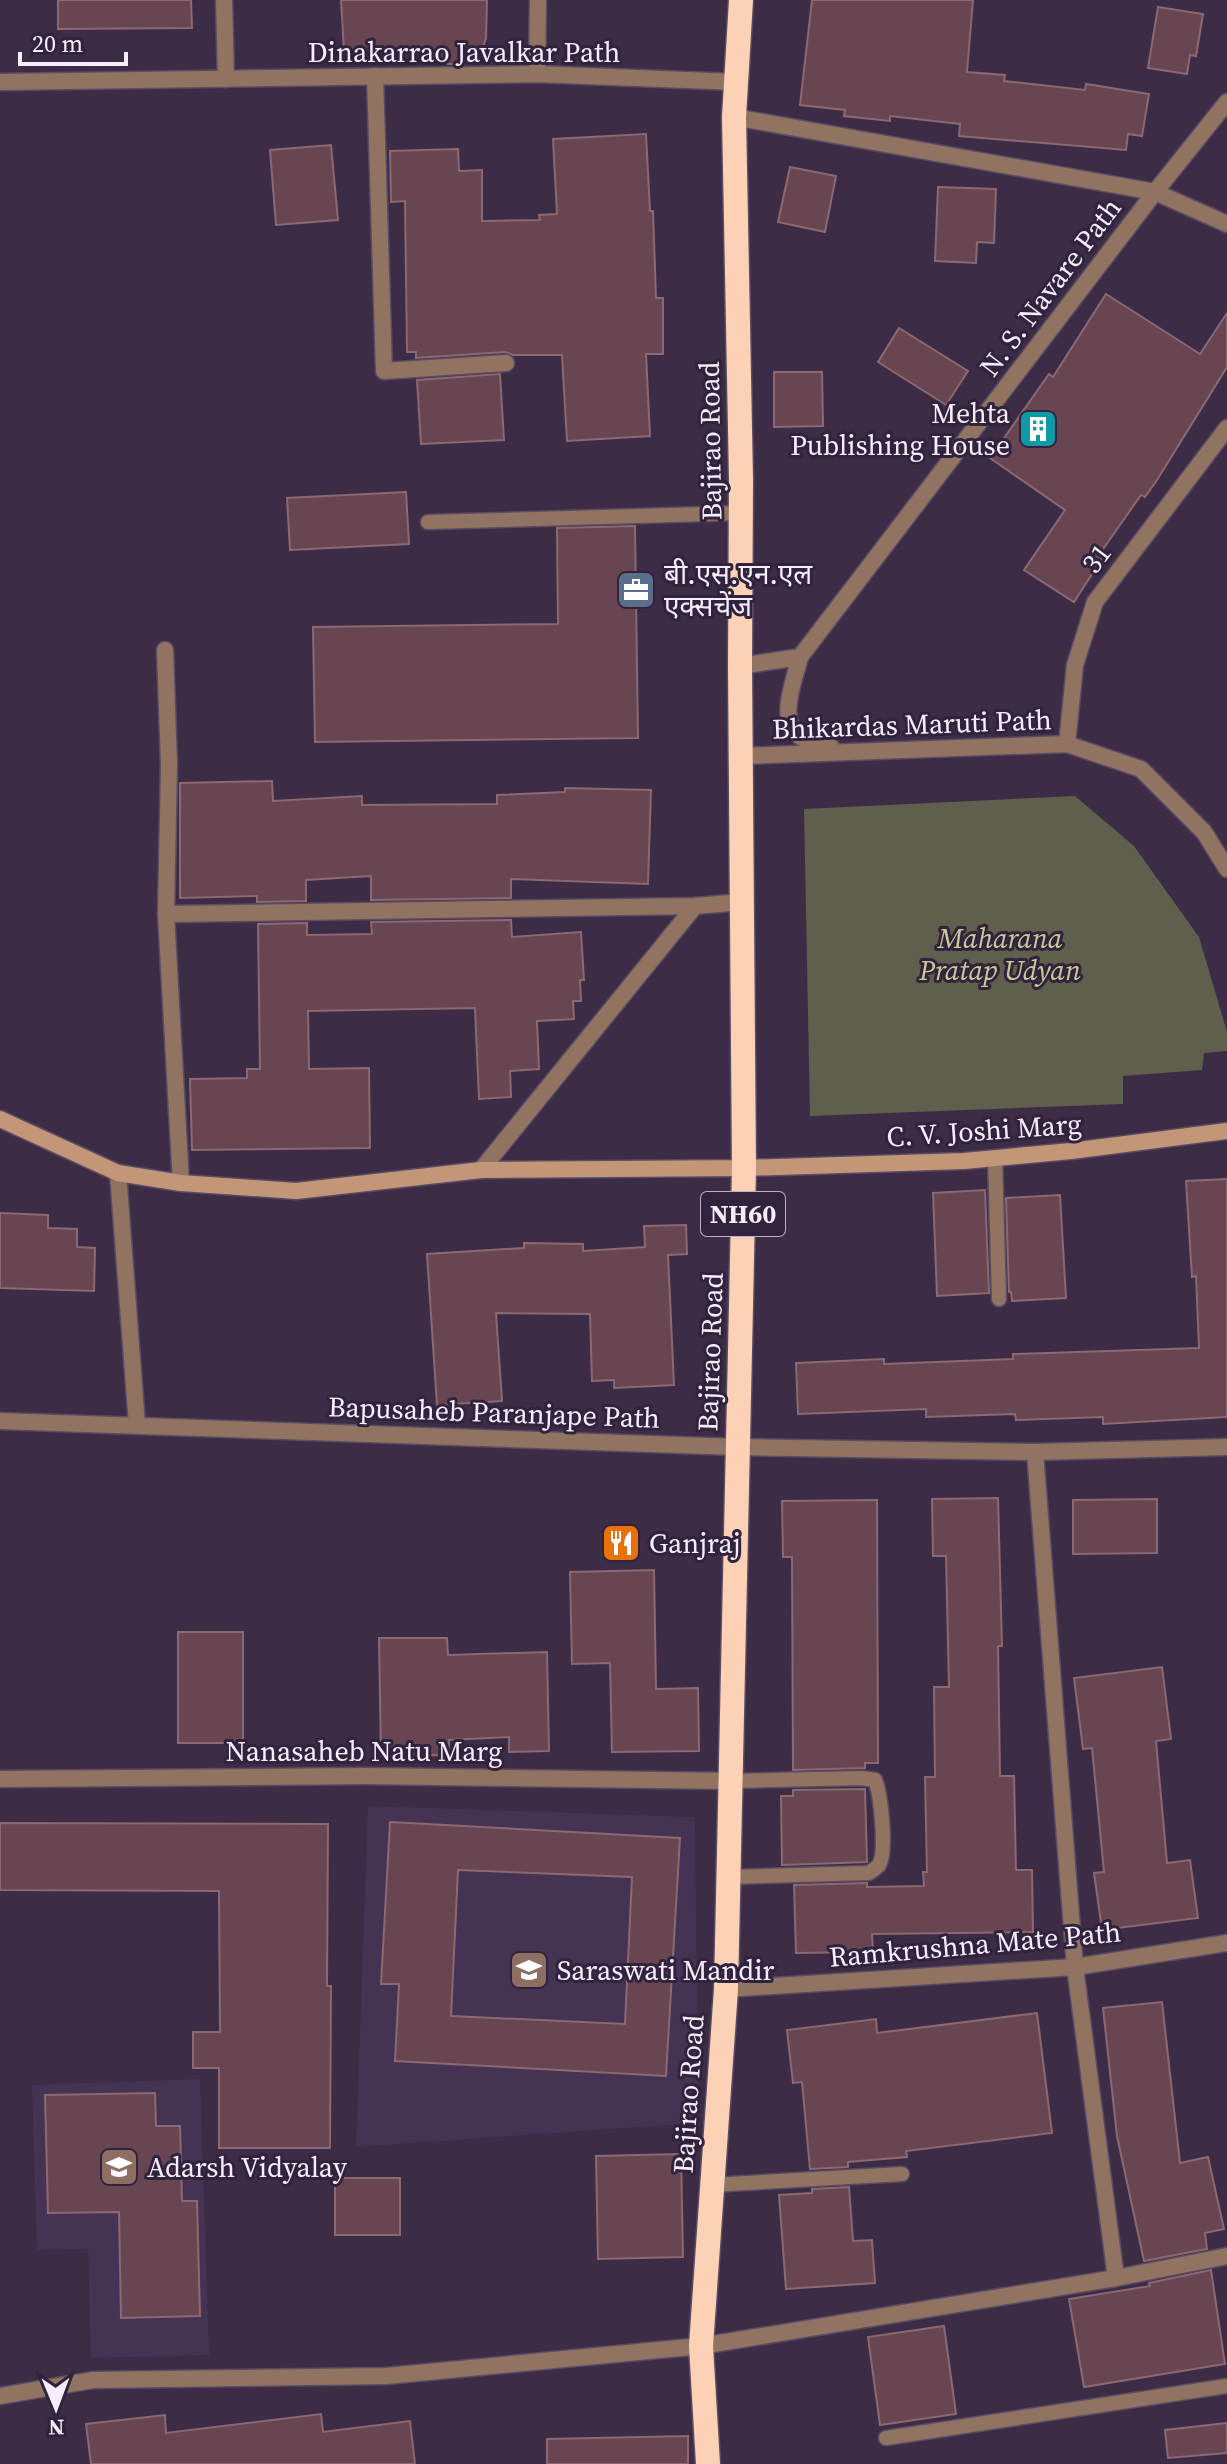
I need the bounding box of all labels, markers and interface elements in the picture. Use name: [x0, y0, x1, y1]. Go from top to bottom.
scale bar: [20, 16, 126, 66]
text: 20 m: [32, 27, 83, 60]
street label: Dinakarrao Javalkar Path: [308, 33, 620, 71]
street label: N. S. Navare Path: [970, 190, 1130, 384]
street label: Bajirao Road: [690, 361, 730, 521]
place label: Mehta Publishing House: [790, 394, 1011, 464]
building icon: Mehta Publishing House: [1017, 408, 1059, 450]
street label: 31: [1072, 535, 1120, 581]
place label: बी.एस.एन.एल एक्सचेंज: [664, 555, 813, 625]
office icon: बी.एस.एन.एल एक्सचेंज: [615, 569, 657, 611]
street label: Bhikardas Maruti Path: [772, 700, 1052, 748]
park label: Maharana Pratap Udyan: [918, 919, 1081, 989]
street label: C. V. Joshi Marg: [885, 1104, 1083, 1156]
road number: NH60: [701, 1192, 785, 1236]
street label: Bajirao Road: [688, 1272, 732, 1432]
street label: Bapusaheb Paranjape Path: [327, 1387, 661, 1437]
restaurant icon: Ganjraj: [600, 1522, 642, 1564]
place label: Ganjraj: [649, 1524, 740, 1562]
street label: Nanasaheb Natu Marg: [226, 1732, 502, 1770]
street label: Ramkrushna Mate Path: [827, 1912, 1123, 1976]
school or university icon: Saraswati Mandir: [508, 1949, 550, 1991]
place label: Saraswati Mandir: [557, 1951, 775, 1989]
street label: Bajirao Road: [663, 2013, 713, 2175]
school or university icon: Adarsh Vidyalay: [98, 2146, 140, 2188]
place label: Adarsh Vidyalay: [147, 2148, 348, 2186]
north arrow: [16, 2368, 96, 2448]
text: N: [48, 2413, 65, 2443]

